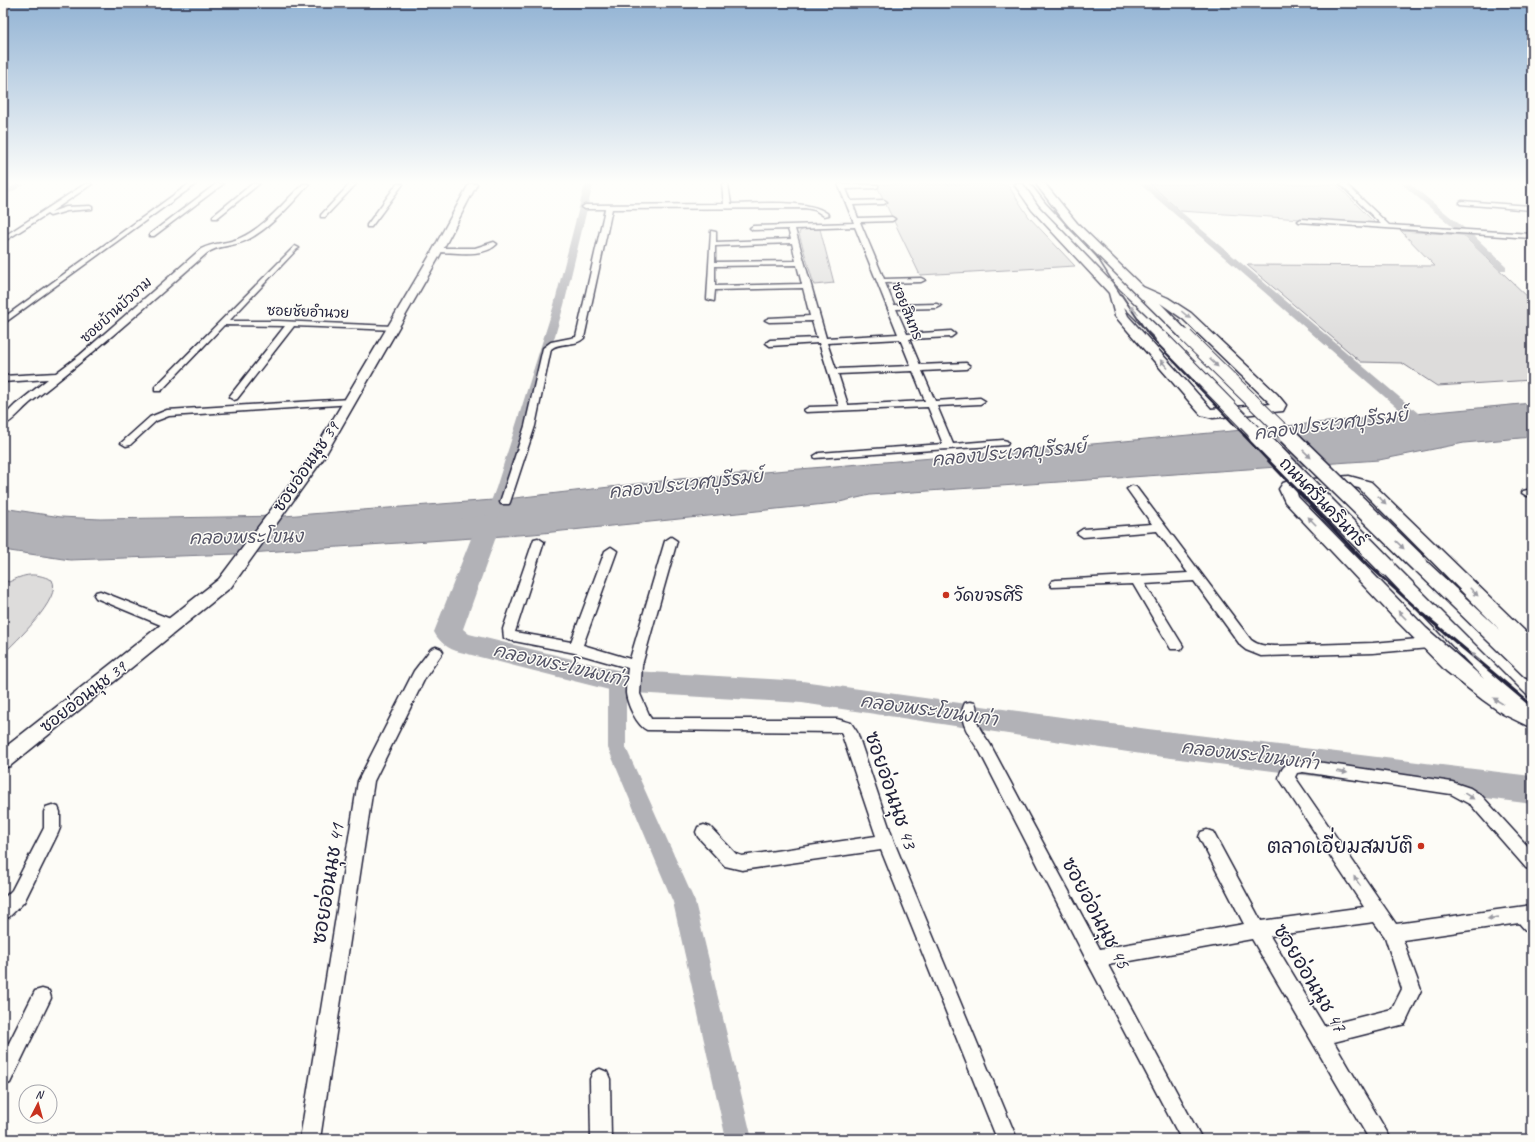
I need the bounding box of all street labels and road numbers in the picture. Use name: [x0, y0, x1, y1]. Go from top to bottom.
street label: ซอยบ้านบัวงาม: [77, 274, 155, 346]
street label: ซอยสินทร: [888, 280, 926, 342]
street label: ซอยชัยอำนวย: [266, 302, 350, 322]
street label: ซอยอ่อนนุช 39: [267, 416, 346, 517]
street label: ถนนศรีนครินทร์: [1275, 452, 1372, 552]
street label: ซอยอ่อนนุช 39: [35, 655, 133, 739]
street label: ซอยอ่อนนุช 43: [856, 728, 924, 855]
street label: ซอยอ่อนนุช 41: [305, 821, 353, 947]
street label: ซอยอ่อนนุช 45: [1054, 853, 1137, 975]
street label: ซอยอ่อนนุช 47: [1265, 919, 1354, 1039]

